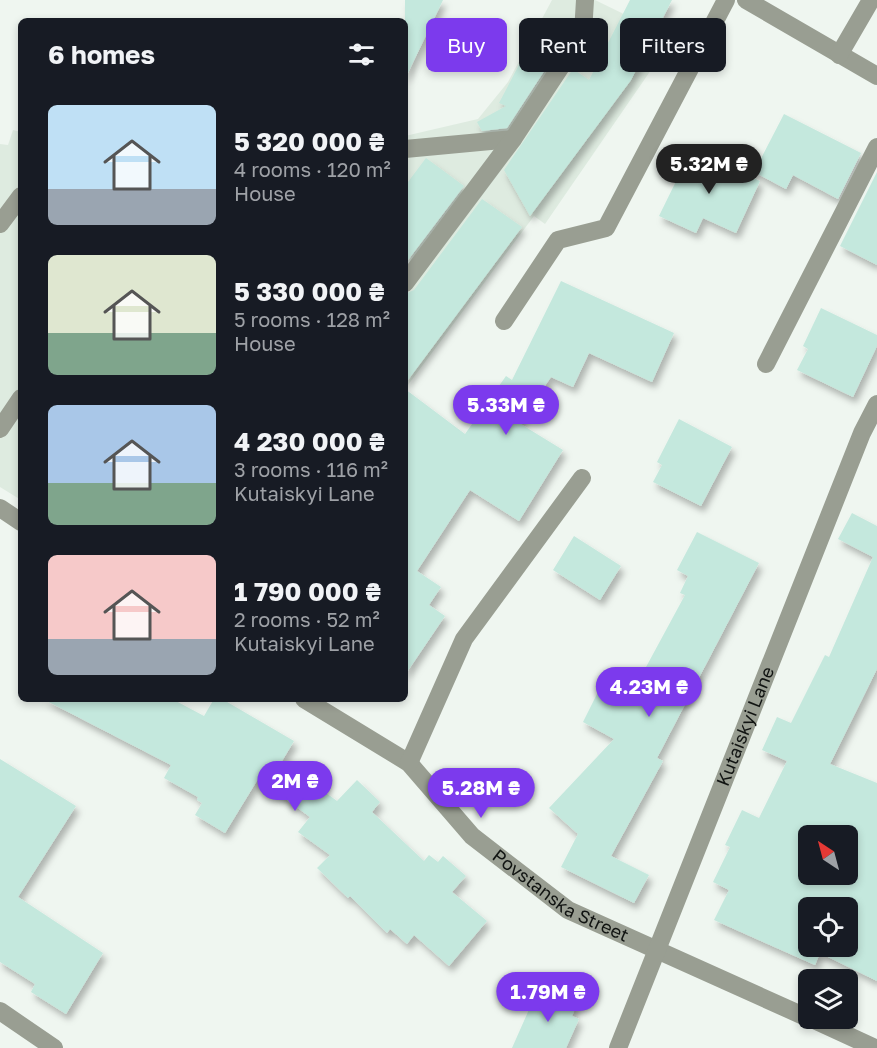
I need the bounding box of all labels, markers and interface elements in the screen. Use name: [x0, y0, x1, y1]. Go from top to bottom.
chip: Buy: [426, 18, 507, 72]
chip: Rent: [519, 18, 608, 72]
chip: Filters: [620, 18, 726, 72]
icon: filters: [345, 38, 378, 71]
text: 6 homes: [48, 39, 155, 70]
text: 5 320 000 ₴: [234, 126, 385, 157]
icon: home: [96, 129, 168, 201]
pin: 5.32M ₴: [654, 144, 764, 195]
text: 5.32M ₴: [670, 151, 748, 175]
text: 4 rooms · 120 m²: [234, 157, 391, 181]
text: House: [234, 181, 296, 205]
text: 5 330 000 ₴: [234, 276, 385, 307]
icon: home: [96, 279, 168, 351]
text: 5 rooms · 128 m²: [234, 307, 390, 331]
text: House: [234, 331, 296, 355]
pin: 5.33M ₴: [451, 385, 561, 436]
text: 5.33M ₴: [467, 392, 545, 416]
text: 4 230 000 ₴: [234, 426, 385, 457]
icon: home: [96, 429, 168, 501]
text: 3 rooms · 116 m²: [234, 457, 388, 481]
text: Kutaiskyi Lane: [234, 481, 375, 505]
text: 1 790 000 ₴: [234, 576, 381, 607]
icon: home: [96, 579, 168, 651]
text: 2 rooms · 52 m²: [234, 607, 380, 631]
text: Kutaiskyi Lane: [234, 631, 375, 655]
street label: Kutaiskyi Lane: [711, 663, 778, 789]
pin: 4.23M ₴: [594, 667, 704, 718]
text: 4.23M ₴: [610, 674, 688, 698]
pin: 2M ₴: [259, 761, 331, 812]
text: 2M ₴: [271, 768, 319, 792]
pin: 5.28M ₴: [426, 768, 536, 819]
text: 5.28M ₴: [442, 775, 520, 799]
north arrow: [798, 825, 858, 885]
map controls: [798, 825, 858, 1029]
street label: Povstanska Street: [489, 844, 632, 946]
button: locate: [798, 897, 858, 957]
button: layers: [798, 969, 858, 1029]
pin: 1.79M ₴: [493, 972, 603, 1023]
text: 1.79M ₴: [510, 979, 586, 1003]

